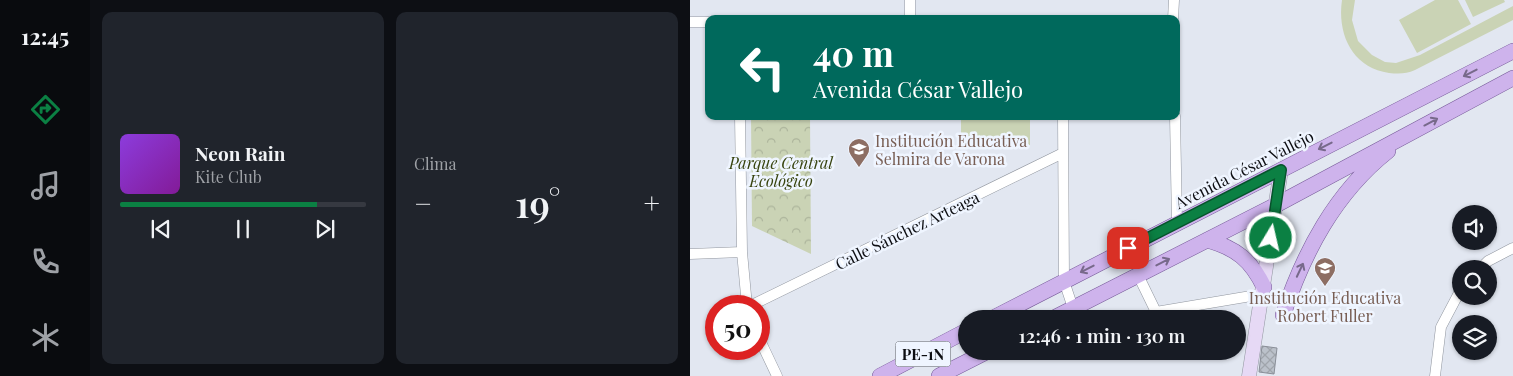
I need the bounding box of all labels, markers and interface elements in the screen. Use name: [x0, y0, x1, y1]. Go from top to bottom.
text: 12:45: [21, 21, 69, 51]
text: 40 m: [813, 29, 894, 76]
icon: left: [730, 35, 795, 100]
one-way arrow: [1462, 68, 1477, 78]
text: Avenida César Vallejo: [813, 74, 1023, 104]
icon: directions: [28, 92, 63, 127]
one-way arrow: [1424, 117, 1439, 127]
street label: Avenida César Vallejo: [1170, 125, 1317, 213]
place label: Institución Educativa Selmira de Varona: [875, 130, 1027, 169]
school or university icon: Institución Educativa Selmira de Varona: [847, 137, 871, 168]
text: Neon Rain: [195, 140, 285, 166]
one-way arrow: [1318, 142, 1333, 151]
park label: Parque Central Ecológico: [728, 152, 833, 191]
text: Clima: [414, 153, 456, 174]
text: Kite Club: [195, 166, 262, 187]
icon: music: [28, 168, 63, 203]
text: 19°: [515, 177, 561, 228]
text: −: [414, 184, 432, 221]
text: +: [644, 184, 660, 221]
street label: Calle Sánchez Arteaga: [832, 186, 983, 274]
map controls: [1452, 205, 1497, 360]
button: sound: [1452, 205, 1497, 250]
position arrow: [1244, 211, 1296, 263]
icon: previous: [147, 215, 175, 243]
icon: pause: [229, 215, 257, 243]
icon: next: [311, 215, 339, 243]
pin: [1107, 227, 1149, 269]
icon: arrive: [1114, 234, 1142, 262]
icon: phone: [28, 244, 63, 279]
school or university icon: Institución Educativa Robert Fuller: [1313, 256, 1337, 287]
one-way arrow: [1156, 257, 1171, 267]
button: search: [1452, 260, 1497, 305]
one-way arrow: [1295, 263, 1305, 278]
one-way arrow: [1080, 265, 1095, 274]
place label: Institución Educativa Robert Fuller: [1249, 287, 1401, 326]
speed limit sign: 50: [705, 295, 770, 360]
button: layers: [1452, 315, 1497, 360]
icon: climate: [28, 320, 63, 355]
text: 12:46 · 1 min · 130 m: [1019, 322, 1185, 348]
road number: PE-1N: [896, 342, 950, 366]

